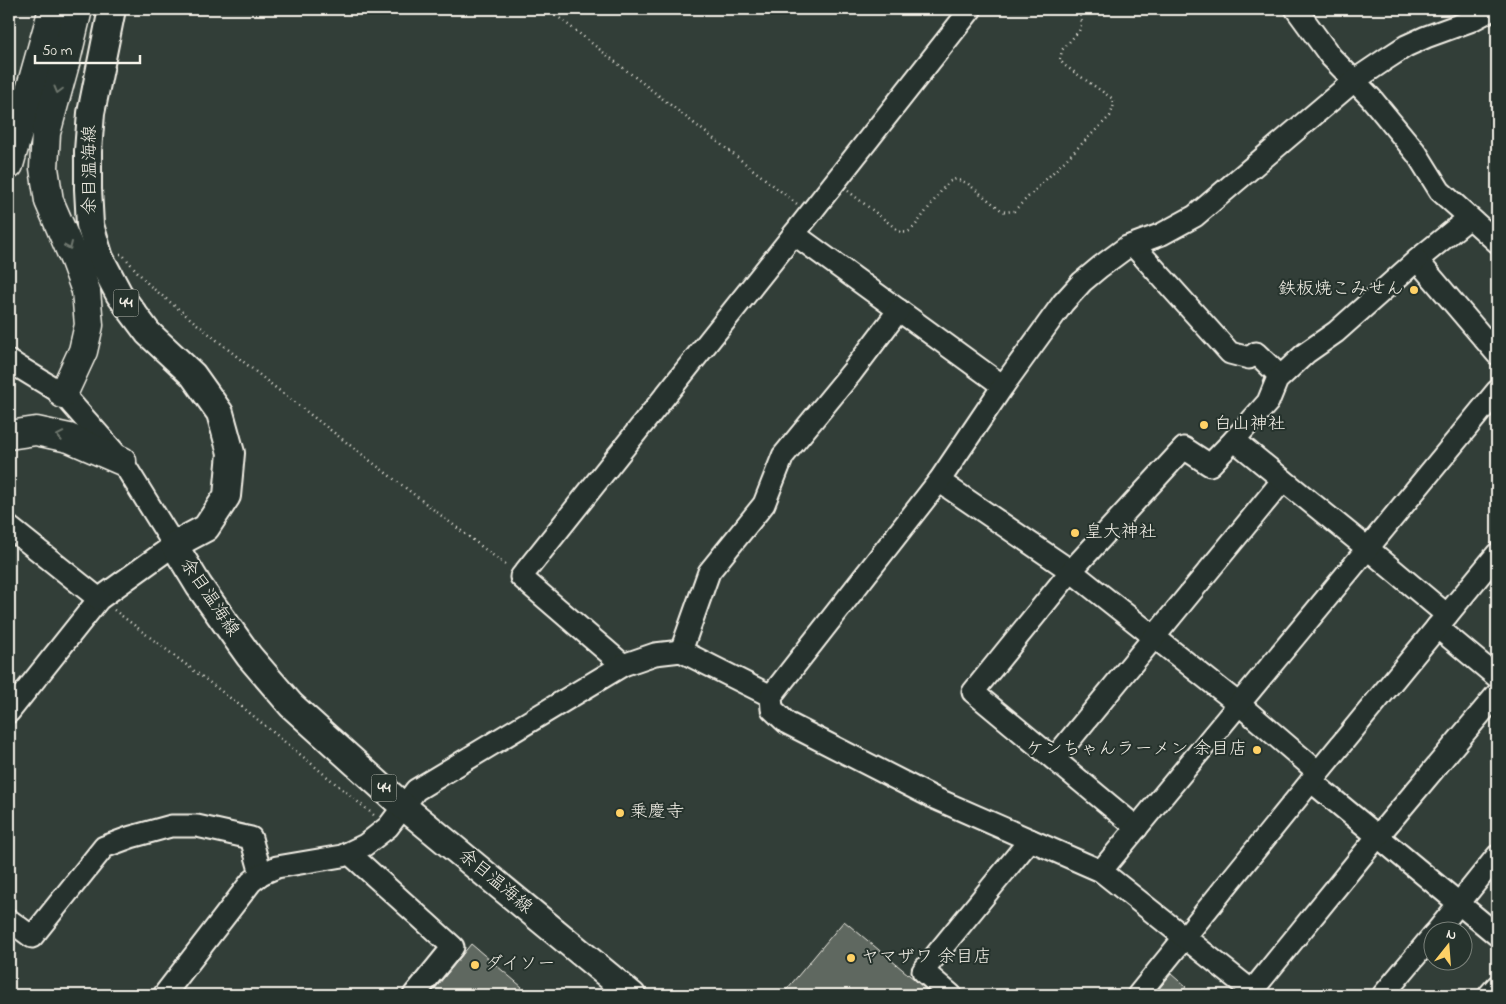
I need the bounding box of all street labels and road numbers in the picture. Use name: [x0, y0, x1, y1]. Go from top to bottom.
street label: 余目温海線: [78, 125, 104, 215]
road number: 44: [114, 290, 138, 316]
street label: 余目温海線: [173, 553, 245, 643]
road number: 44: [372, 774, 396, 801]
street label: 余目温海線: [452, 843, 538, 921]

